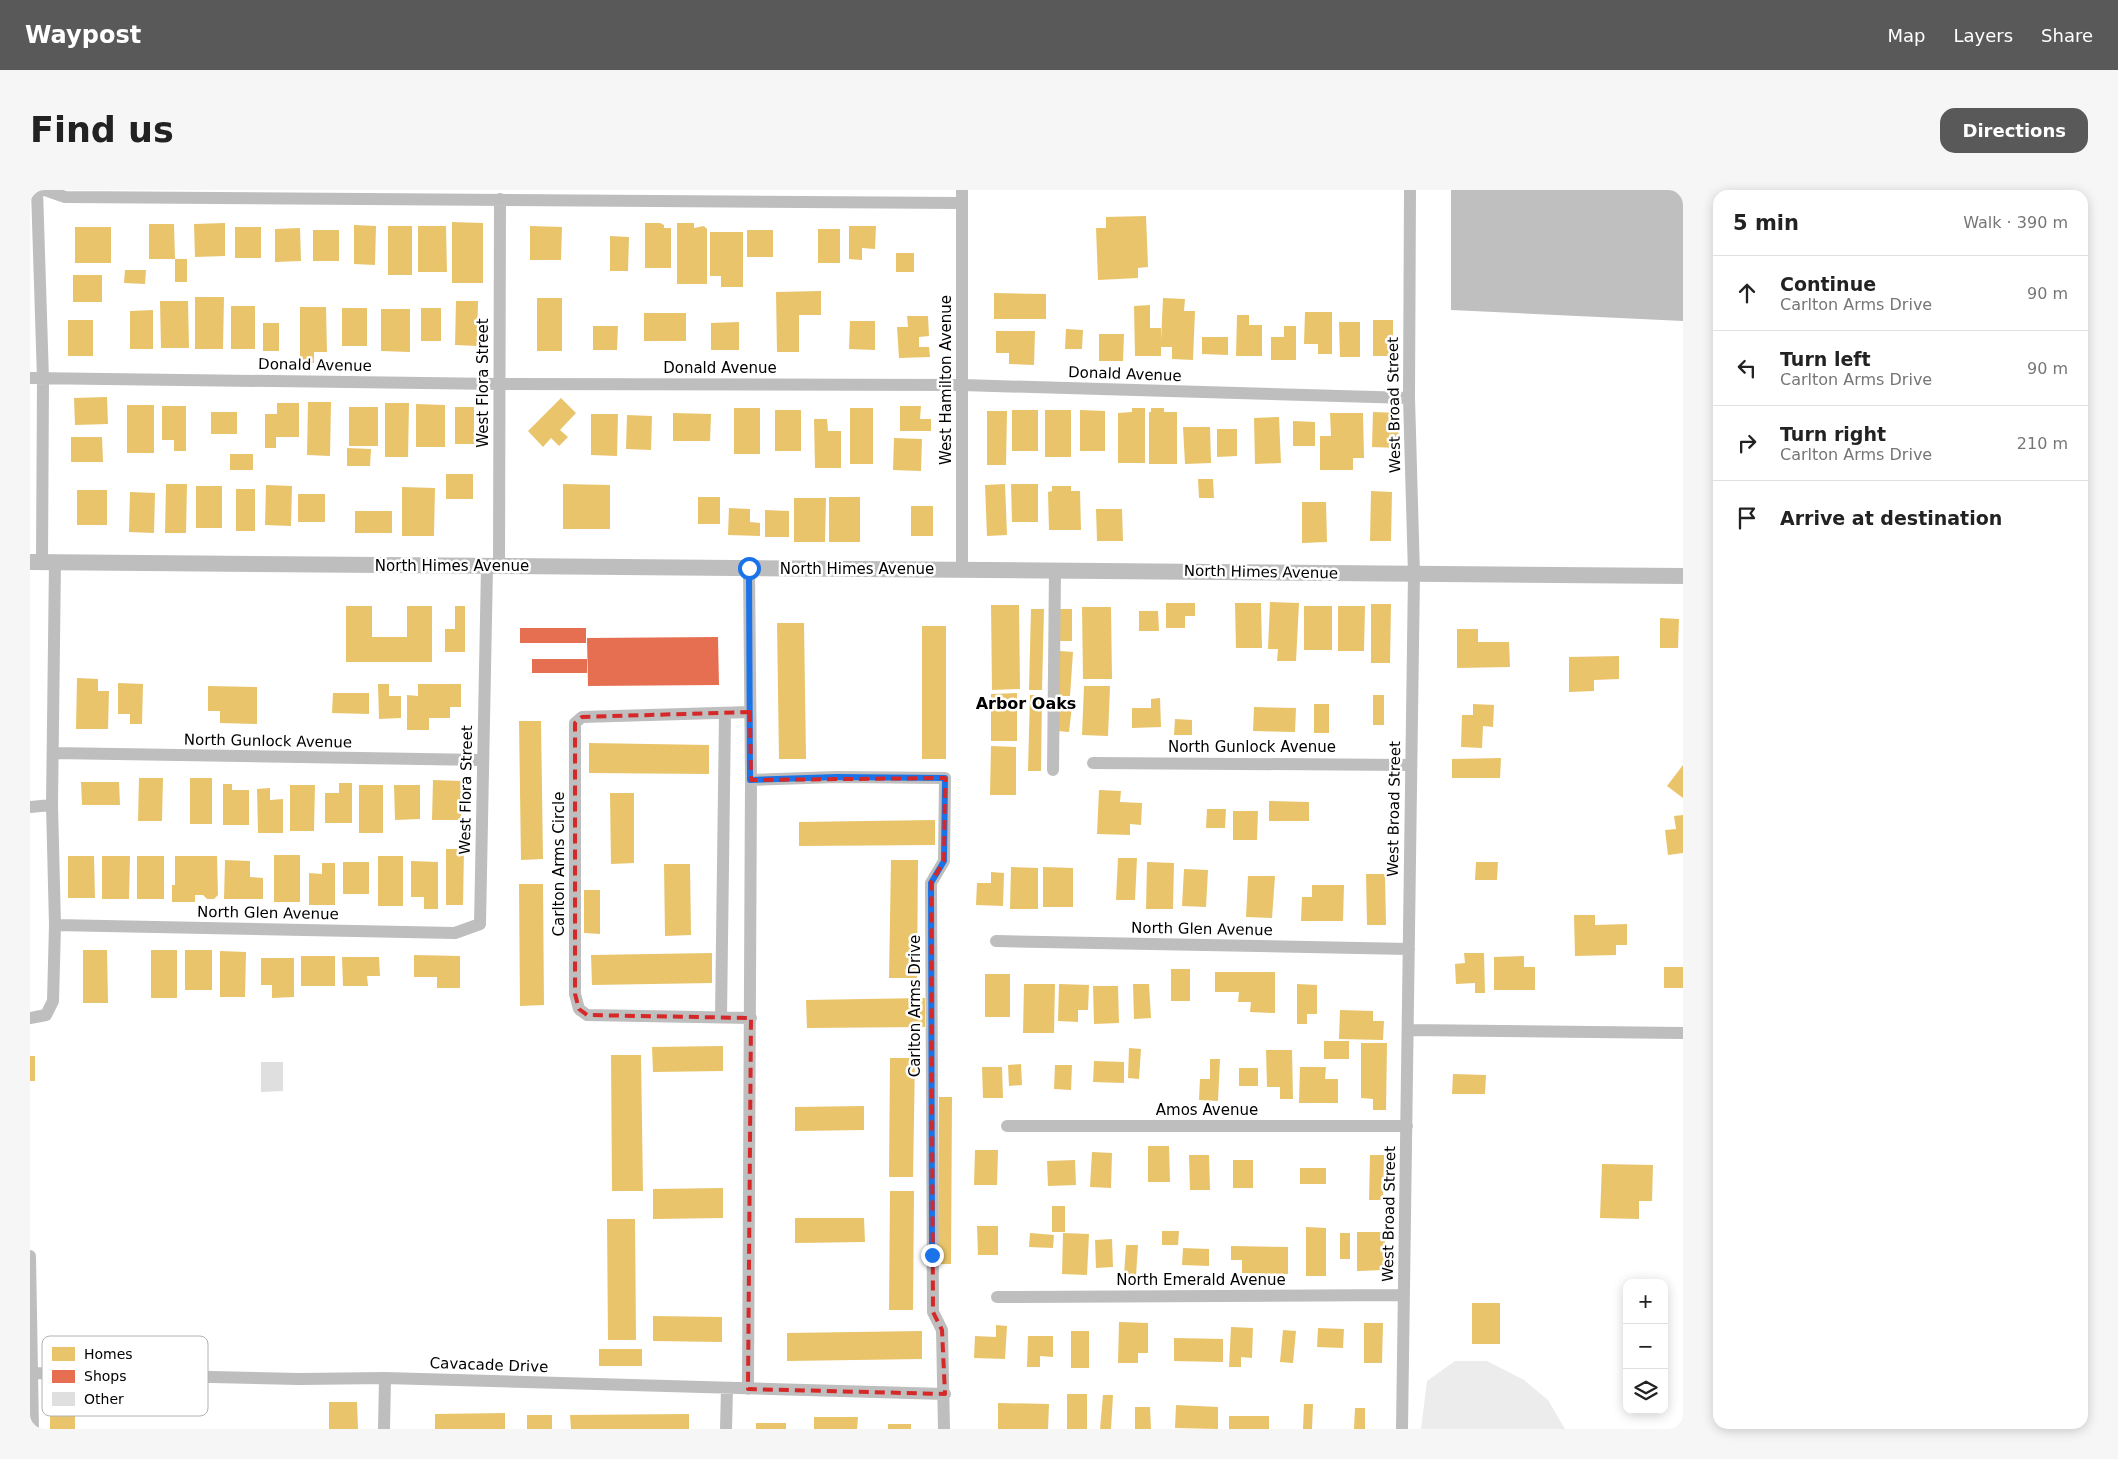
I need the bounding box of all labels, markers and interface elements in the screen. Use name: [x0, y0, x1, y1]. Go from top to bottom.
text: Waypost: [25, 21, 141, 49]
text: Map: [1887, 25, 1925, 46]
text: Layers: [1953, 25, 2013, 46]
text: Share: [2041, 25, 2093, 46]
button: Directions: [1940, 108, 2088, 153]
text: Find us: [30, 110, 174, 150]
text: 5 min: [1733, 211, 1799, 235]
text: Walk · 390 m: [1963, 213, 2068, 232]
text: Continue: [1780, 273, 1876, 295]
icon: ahead: [1733, 279, 1761, 307]
text: 90 m: [2027, 284, 2068, 303]
street label: West Hamilton Avenue: [937, 295, 955, 465]
text: Carlton Arms Drive: [1780, 295, 1932, 314]
street label: West Flora Street: [474, 318, 492, 448]
street label: West Broad Street: [1384, 337, 1404, 473]
text: Turn left: [1780, 348, 1871, 370]
icon: left: [1733, 354, 1761, 382]
street label: Donald Avenue: [258, 355, 372, 375]
street label: Donald Avenue: [663, 359, 777, 377]
text: 90 m: [2027, 359, 2068, 378]
street label: Donald Avenue: [1068, 363, 1182, 385]
text: Carlton Arms Drive: [1780, 370, 1932, 389]
text: Turn right: [1780, 423, 1886, 445]
icon: right: [1733, 429, 1761, 457]
text: 210 m: [2017, 434, 2068, 453]
text: Carlton Arms Drive: [1780, 445, 1932, 464]
icon: arrive: [1733, 504, 1761, 532]
text: Arrive at destination: [1780, 507, 2002, 529]
street label: North Himes Avenue: [375, 557, 529, 575]
route start: [738, 557, 761, 580]
street label: North Himes Avenue: [780, 560, 934, 578]
street label: North Himes Avenue: [1184, 562, 1338, 582]
district label: Arbor Oaks: [976, 694, 1076, 713]
street label: West Flora Street: [456, 725, 476, 855]
street label: North Gunlock Avenue: [184, 731, 352, 751]
street label: North Gunlock Avenue: [1168, 738, 1336, 756]
street label: West Broad Street: [1384, 741, 1404, 877]
street label: Carlton Arms Circle: [550, 792, 568, 936]
street label: North Glen Avenue: [197, 903, 339, 923]
street label: North Glen Avenue: [1131, 919, 1273, 939]
street label: Carlton Arms Drive: [906, 935, 924, 1077]
street label: Amos Avenue: [1156, 1101, 1258, 1119]
street label: West Broad Street: [1379, 1146, 1399, 1282]
route end: [921, 1244, 944, 1267]
street label: North Emerald Avenue: [1116, 1271, 1286, 1289]
map controls: [1623, 1279, 1668, 1414]
button: +: [1623, 1279, 1668, 1324]
button: −: [1623, 1324, 1668, 1369]
legend: [42, 1336, 208, 1416]
text: Homes: [84, 1346, 133, 1362]
street label: Cavacade Drive: [429, 1354, 549, 1376]
text: Shops: [84, 1368, 127, 1384]
button: layers: [1623, 1369, 1668, 1414]
text: Other: [84, 1391, 124, 1407]

